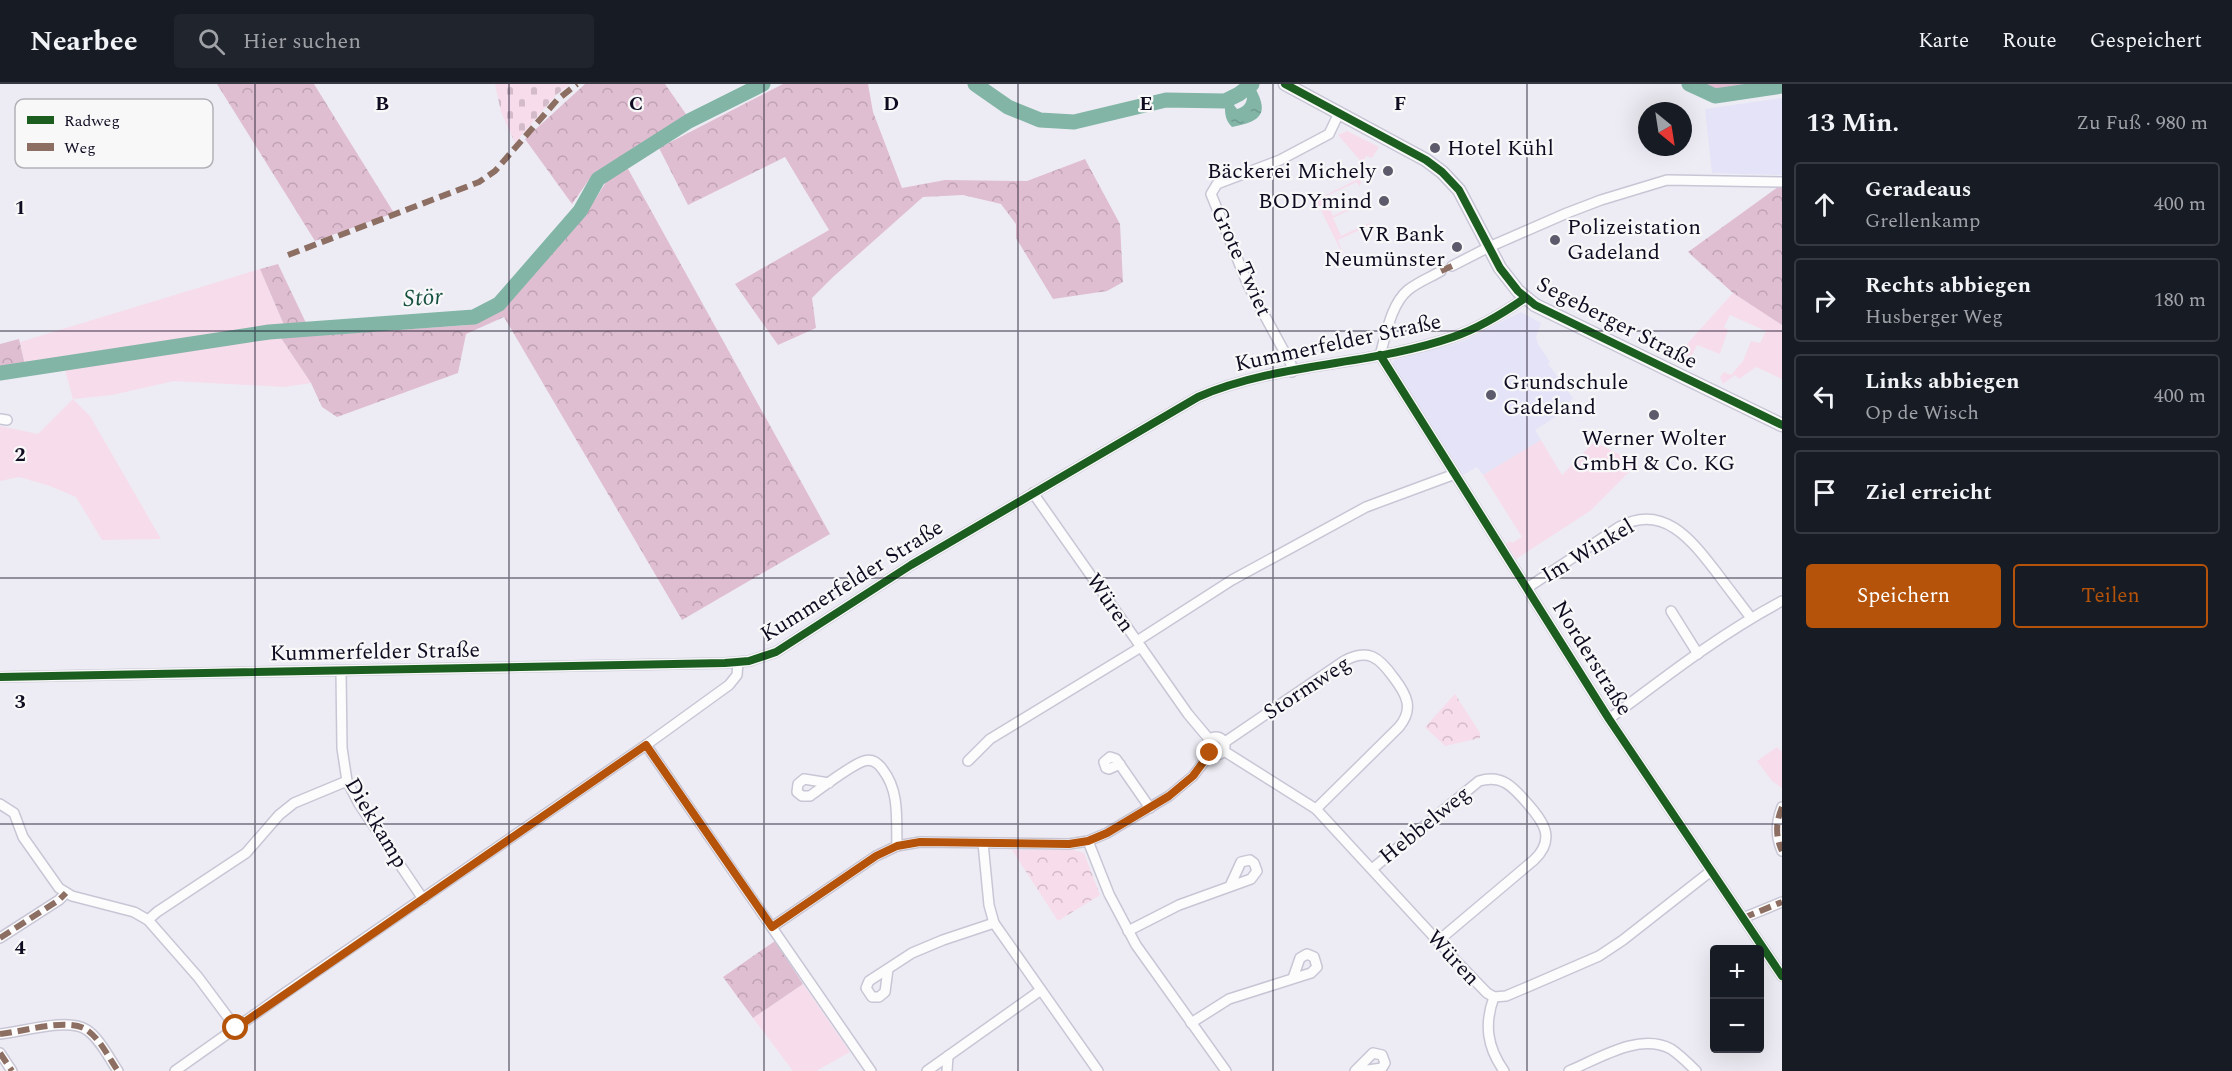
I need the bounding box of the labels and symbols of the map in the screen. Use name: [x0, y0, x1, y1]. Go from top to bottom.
text: B: [375, 89, 389, 119]
text: C: [629, 89, 643, 119]
text: D: [883, 89, 899, 119]
text: E: [1139, 89, 1153, 119]
text: F: [1394, 89, 1406, 119]
legend: [15, 99, 213, 168]
north arrow: [1638, 102, 1692, 156]
text: Radweg: [64, 109, 120, 133]
place label: Hotel Kühl: [1447, 132, 1554, 165]
text: Weg: [64, 136, 96, 160]
marker: Hotel Kühl: [1428, 141, 1442, 155]
place label: Bäckerei Michely: [1207, 155, 1377, 188]
marker: Bäckerei Michely: [1381, 164, 1395, 178]
place label: BODYmind: [1258, 185, 1372, 218]
text: 1: [14, 193, 26, 223]
marker: BODYmind: [1377, 194, 1391, 208]
street label: Grote Twiet: [1202, 200, 1280, 322]
place label: Polizeistation Gadeland: [1567, 211, 1701, 269]
place label: VR Bank Neumünster: [1324, 218, 1445, 276]
marker: Polizeistation Gadeland: [1548, 233, 1562, 247]
marker: VR Bank Neumünster: [1450, 240, 1464, 254]
street label: Segeberger Straße: [1531, 268, 1703, 378]
water label: Stör: [402, 279, 445, 317]
street label: Kummerfelder Straße: [1232, 305, 1444, 381]
place label: Grundschule Gadeland: [1503, 366, 1628, 424]
marker: Grundschule Gadeland: [1484, 388, 1498, 402]
marker: Werner Wolter GmbH & Co. KG: [1647, 408, 1661, 422]
place label: Werner Wolter GmbH & Co. KG: [1573, 422, 1735, 480]
text: 2: [14, 440, 26, 470]
street label: Im Winkel: [1535, 510, 1641, 592]
street label: Kummerfelder Straße: [754, 511, 950, 651]
street label: Würen: [1078, 567, 1142, 639]
street label: Norderstraße: [1543, 594, 1641, 722]
street label: Kummerfelder Straße: [270, 634, 480, 670]
street label: Stormweg: [1257, 647, 1357, 729]
text: 3: [14, 687, 26, 717]
route end: [1196, 739, 1222, 765]
street label: Diekkamp: [336, 771, 416, 875]
street label: Hebbelweg: [1372, 778, 1478, 872]
street label: Würen: [1418, 923, 1488, 993]
text: 4: [14, 933, 26, 963]
route start: [222, 1014, 248, 1040]

